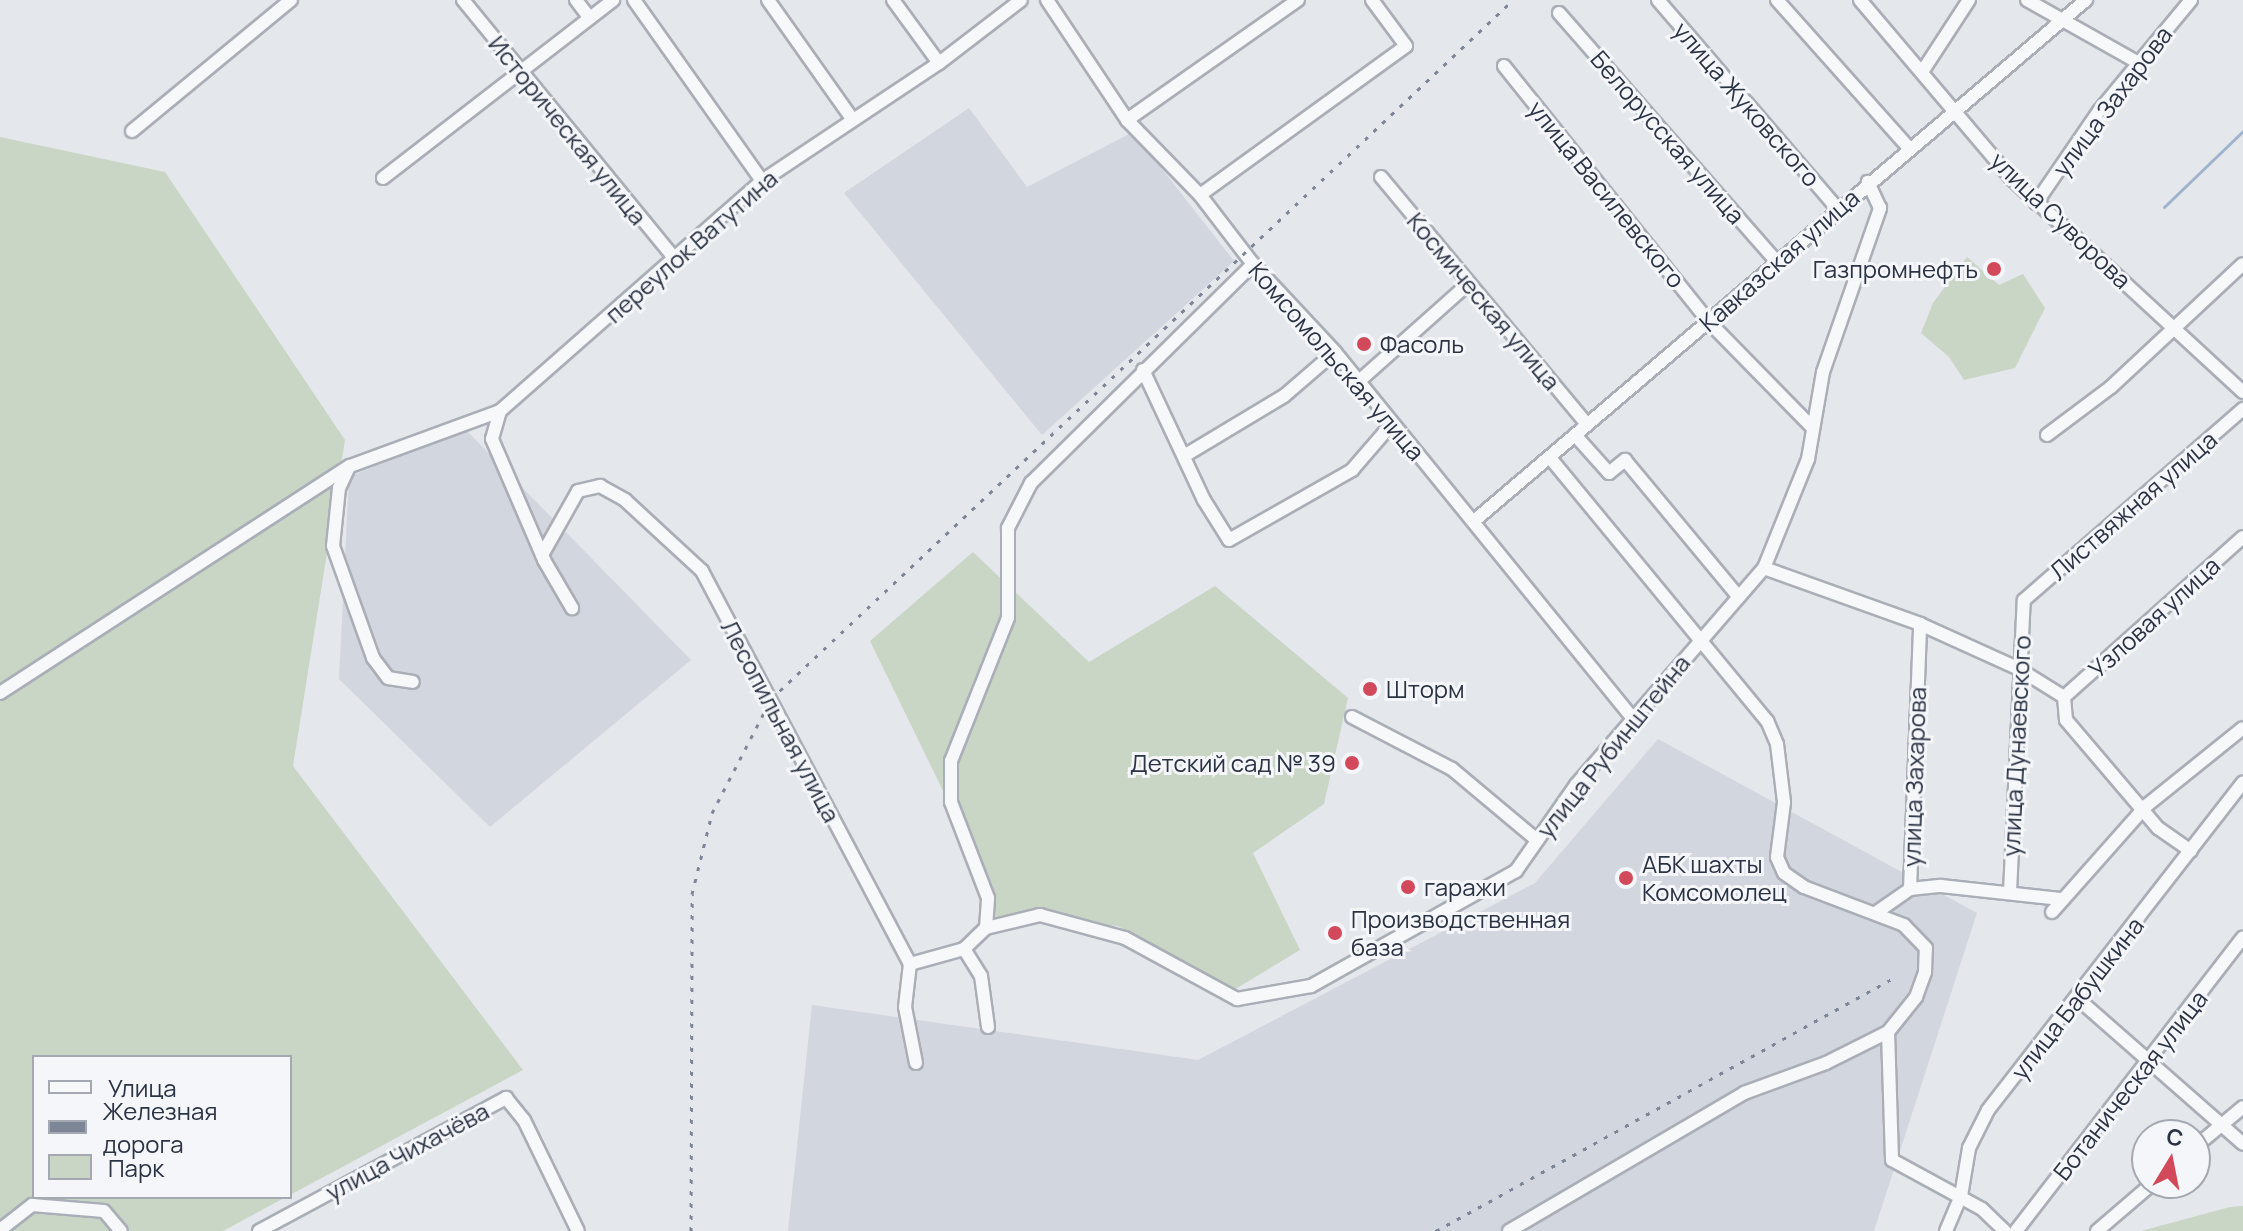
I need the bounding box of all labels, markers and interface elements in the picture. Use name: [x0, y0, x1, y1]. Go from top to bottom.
street label: улица Жуковского: [1668, 16, 1826, 192]
street label: улица Захарова: [2046, 20, 2178, 182]
street label: Историческая улица: [483, 30, 653, 230]
street label: Белорусская улица: [1585, 45, 1751, 229]
street label: улица Василевского: [1523, 95, 1691, 293]
street label: улица Суворова: [1985, 146, 2137, 294]
street label: переулок Ватутина: [599, 163, 783, 329]
street label: Кавказская улица: [1693, 183, 1865, 337]
street label: Космическая улица: [1401, 207, 1567, 395]
place label: Газпромнефть: [1813, 255, 1978, 283]
street label: Комсомольская улица: [1243, 256, 1431, 466]
marker: Газпромнефть: [1985, 260, 2003, 278]
place label: Фасоль: [1380, 330, 1464, 358]
marker: Фасоль: [1355, 335, 1373, 353]
street label: Листвяжная улица: [2044, 425, 2222, 585]
street label: Узловая улица: [2083, 551, 2225, 683]
street label: Лесопильная улица: [715, 615, 847, 827]
street label: улица Дунаевского: [1996, 635, 2036, 857]
street label: улица Рубинштейна: [1530, 649, 1696, 843]
place label: Шторм: [1386, 675, 1465, 703]
marker: Шторм: [1361, 680, 1379, 698]
street label: улица Захарова: [1896, 686, 1932, 868]
place label: Детский сад № 39: [1130, 749, 1336, 777]
marker: Детский сад № 39: [1343, 754, 1361, 772]
place label: АБК шахты Комсомолец: [1642, 850, 1787, 906]
marker: АБК шахты Комсомолец: [1617, 869, 1635, 887]
place label: гаражи: [1424, 873, 1506, 901]
marker: гаражи: [1399, 878, 1417, 896]
place label: Производственная база: [1351, 905, 1570, 961]
street label: улица Бабушкина: [2005, 911, 2149, 1085]
marker: Производственная база: [1326, 924, 1344, 942]
street label: Ботаническая улица: [2047, 984, 2213, 1186]
legend: [32, 1055, 292, 1199]
text: Улица: [108, 1071, 177, 1104]
text: Железная дорога: [103, 1094, 218, 1160]
street label: улица Чихачёва: [321, 1096, 493, 1206]
north arrow: [2131, 1119, 2211, 1199]
text: С: [2164, 1121, 2185, 1154]
text: Парк: [108, 1151, 164, 1184]

